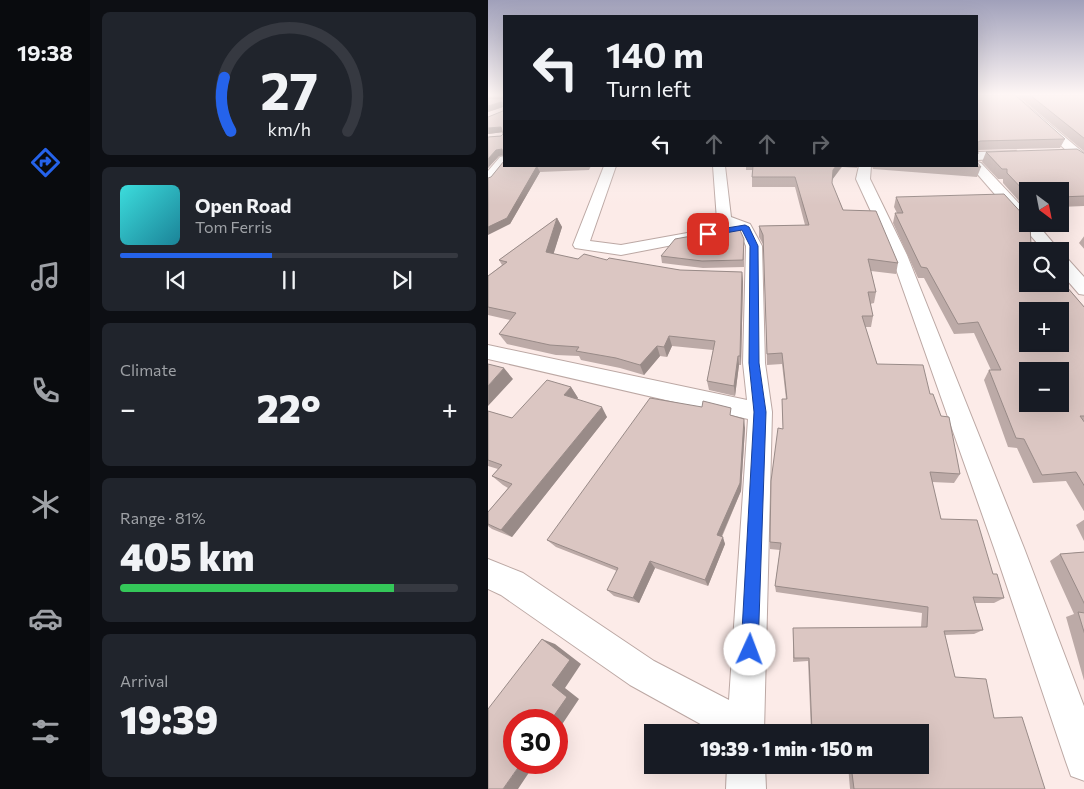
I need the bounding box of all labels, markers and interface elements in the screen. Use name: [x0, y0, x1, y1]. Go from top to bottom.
text: 140 m: [606, 32, 704, 75]
icon: left: [523, 35, 588, 100]
text: 19:38: [17, 39, 73, 66]
text: 27: [260, 57, 318, 121]
text: Turn left: [606, 75, 691, 102]
text: km/h: [267, 118, 311, 140]
icon: left: [647, 130, 675, 158]
icon: ahead: [700, 130, 728, 158]
icon: ahead: [753, 130, 781, 158]
icon: right: [806, 130, 834, 158]
icon: directions: [28, 145, 63, 180]
north arrow: [1019, 182, 1069, 232]
map controls: [1019, 182, 1069, 412]
text: Open Road: [195, 194, 291, 217]
pin: [687, 213, 729, 255]
text: Tom Ferris: [195, 217, 272, 236]
icon: arrive: [694, 220, 722, 248]
button: search: [1019, 242, 1069, 292]
icon: music: [28, 259, 63, 294]
icon: previous: [162, 266, 190, 294]
icon: pause: [275, 266, 303, 294]
icon: next: [388, 266, 416, 294]
button: +: [1019, 302, 1069, 352]
text: Climate: [120, 360, 176, 379]
button: −: [1019, 362, 1069, 412]
icon: phone: [28, 373, 63, 408]
text: 22°: [257, 384, 321, 431]
text: −: [120, 391, 136, 425]
text: +: [442, 391, 458, 425]
icon: climate: [28, 487, 63, 522]
text: Range · 81%: [120, 508, 206, 527]
text: 405 km: [120, 532, 254, 579]
icon: car: [28, 601, 63, 636]
position arrow: [723, 623, 775, 675]
text: Arrival: [120, 671, 168, 690]
text: 19:39: [120, 695, 218, 742]
speed limit sign: 30: [503, 709, 568, 774]
icon: filters: [28, 714, 63, 749]
text: 19:39 · 1 min · 150 m: [700, 737, 873, 760]

